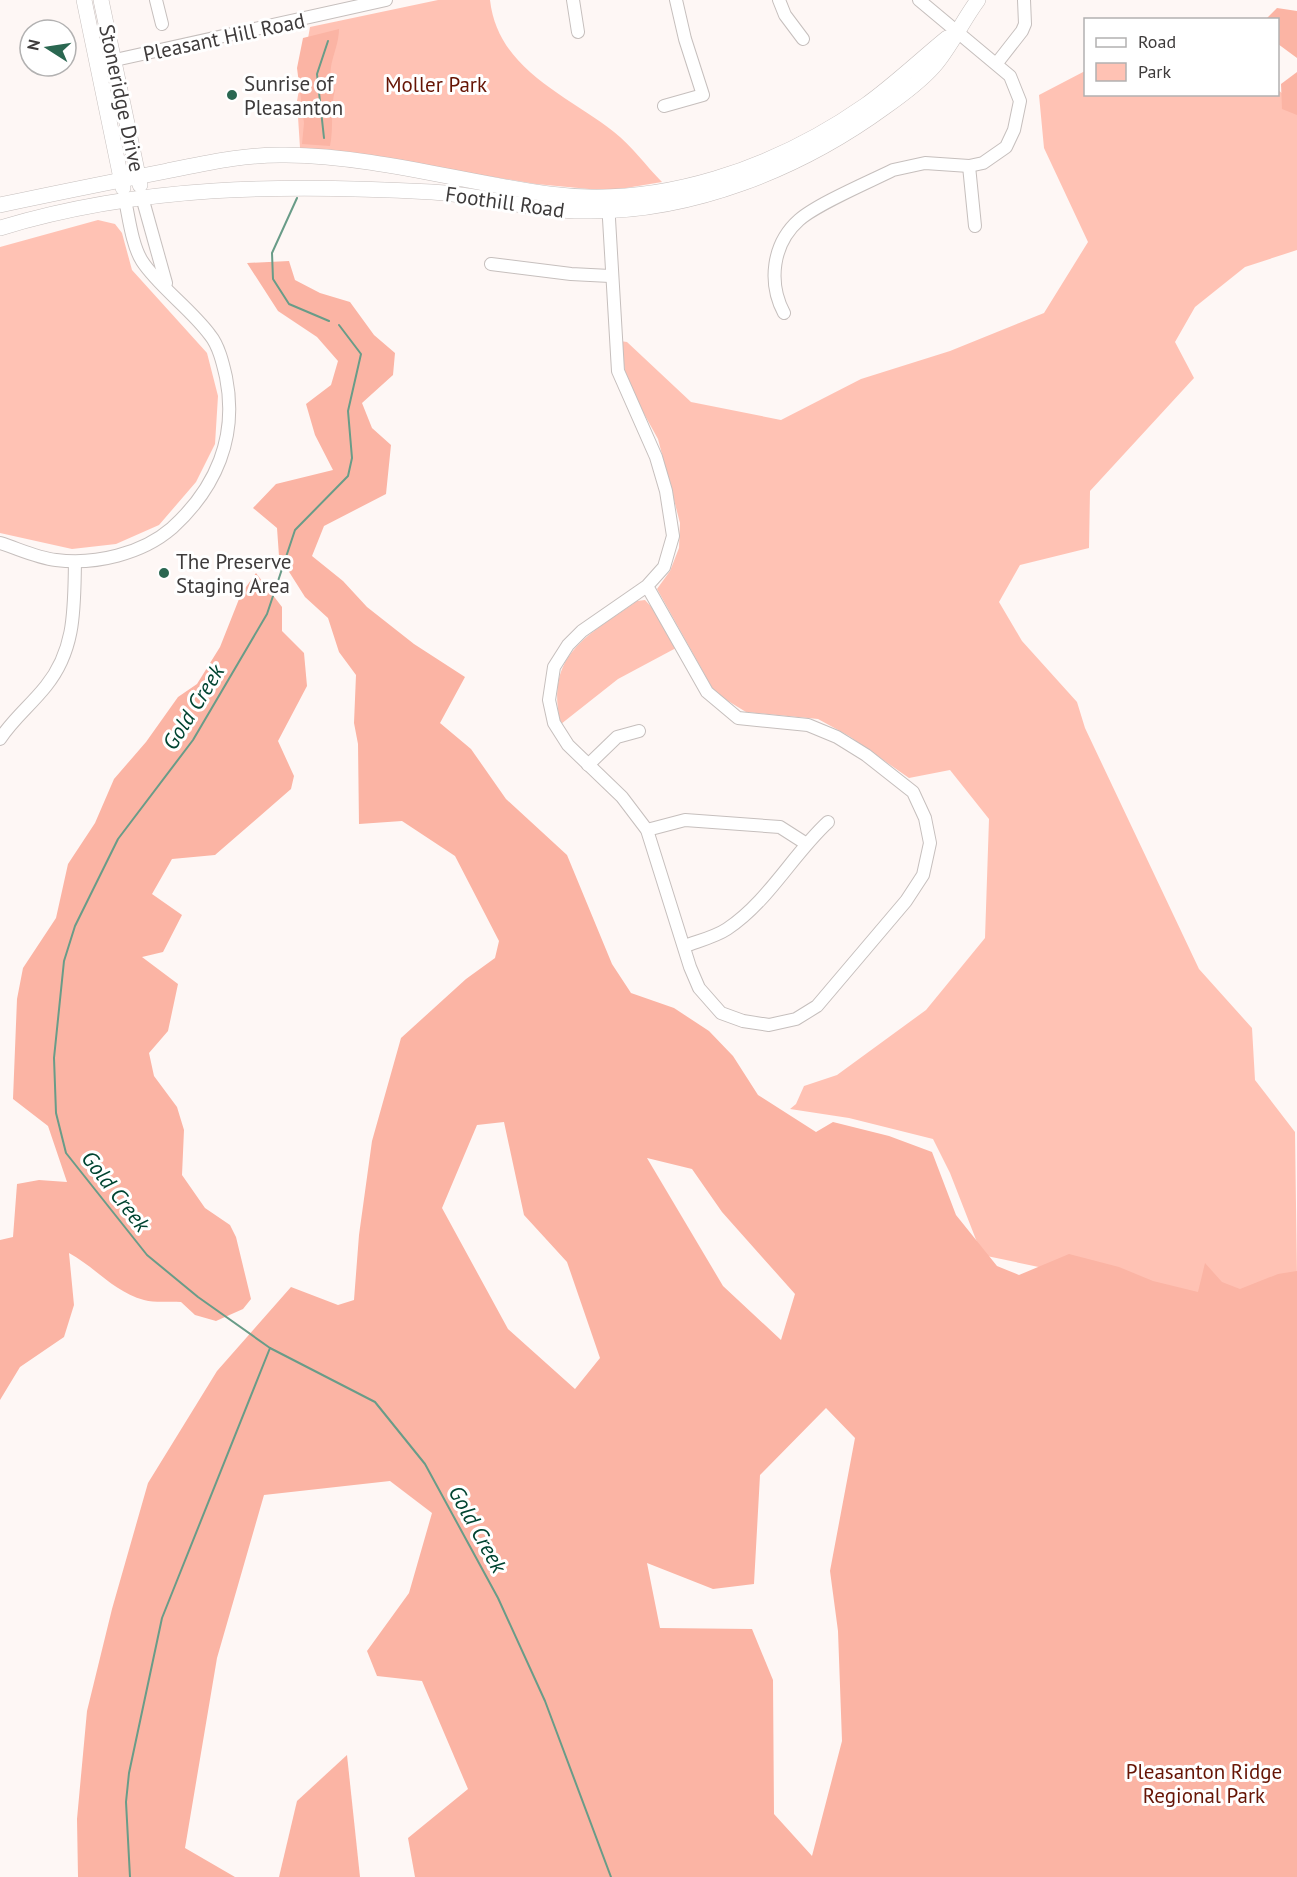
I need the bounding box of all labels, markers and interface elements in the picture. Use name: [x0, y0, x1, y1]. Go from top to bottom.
street label: Pleasant Hill Road: [141, 7, 307, 67]
north arrow: [18, 18, 78, 78]
legend: [1084, 18, 1279, 96]
street label: Stoneridge Drive: [93, 22, 151, 174]
text: Road: [1138, 30, 1176, 53]
text: N: [22, 38, 44, 52]
text: Park: [1138, 60, 1171, 83]
place label: Sunrise of Pleasanton: [244, 70, 343, 121]
park label: Moller Park: [385, 71, 487, 98]
marker: Sunrise of Pleasanton: [225, 88, 239, 102]
street label: Foothill Road: [444, 180, 566, 224]
place label: The Preserve Staging Area: [176, 548, 291, 599]
marker: The Preserve Staging Area: [157, 566, 171, 580]
water label: Gold Creek: [156, 658, 231, 755]
water label: Gold Creek: [76, 1145, 157, 1238]
water label: Gold Creek: [443, 1480, 514, 1579]
park label: Pleasanton Ridge Regional Park: [1126, 1758, 1282, 1809]

